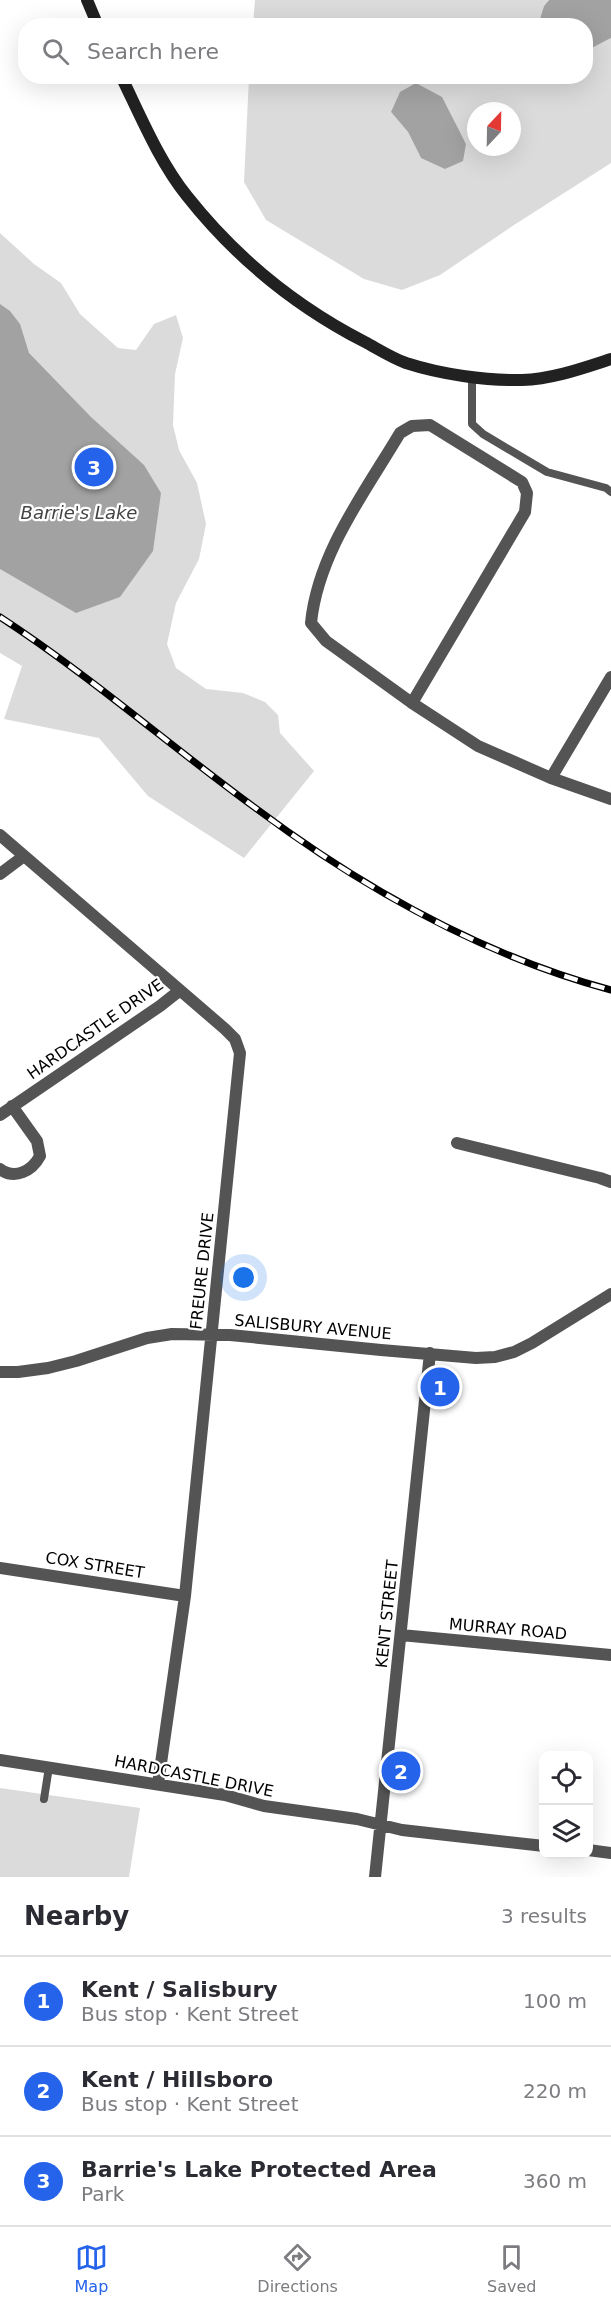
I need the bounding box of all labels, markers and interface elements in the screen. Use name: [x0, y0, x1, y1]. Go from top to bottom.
search box: [18, 18, 593, 84]
icon: search: [39, 35, 72, 68]
text: Search here: [87, 39, 219, 64]
north arrow: [467, 102, 521, 156]
pin: 3: [74, 444, 113, 490]
water label: Barrie's Lake: [21, 502, 137, 523]
street label: HARDCASTLE DRIVE: [23, 975, 167, 1083]
street label: FREURE DRIVE: [186, 1211, 218, 1331]
your location: [229, 1263, 258, 1292]
street label: SALISBURY AVENUE: [234, 1311, 392, 1343]
pin: 1: [420, 1364, 460, 1410]
street label: COX STREET: [44, 1548, 146, 1582]
street label: KENT STREET: [372, 1559, 402, 1669]
street label: MURRAY ROAD: [448, 1614, 568, 1644]
pin: 2: [382, 1748, 420, 1794]
street label: HARDCASTLE DRIVE: [113, 1751, 275, 1801]
map controls: [539, 1751, 593, 1859]
button: locate: [539, 1751, 593, 1805]
button: layers: [539, 1805, 593, 1859]
text: Nearby: [24, 1901, 129, 1931]
text: 3 results: [501, 1904, 587, 1928]
text: Kent / Salisbury: [81, 1977, 278, 2002]
text: 1: [37, 1989, 50, 2013]
text: 100 m: [523, 1989, 587, 2013]
text: Bus stop · Kent Street: [81, 2002, 299, 2026]
text: Kent / Hillsboro: [81, 2067, 273, 2092]
text: 2: [37, 2079, 50, 2103]
text: 220 m: [523, 2079, 587, 2103]
text: Bus stop · Kent Street: [81, 2092, 299, 2116]
text: Barrie's Lake Protected Area: [81, 2157, 437, 2182]
text: 3: [37, 2169, 50, 2193]
text: 360 m: [523, 2169, 587, 2193]
text: Park: [81, 2182, 124, 2206]
tab: Map: [75, 2241, 108, 2296]
tab: Directions: [257, 2241, 338, 2296]
tab: Saved: [487, 2241, 536, 2296]

